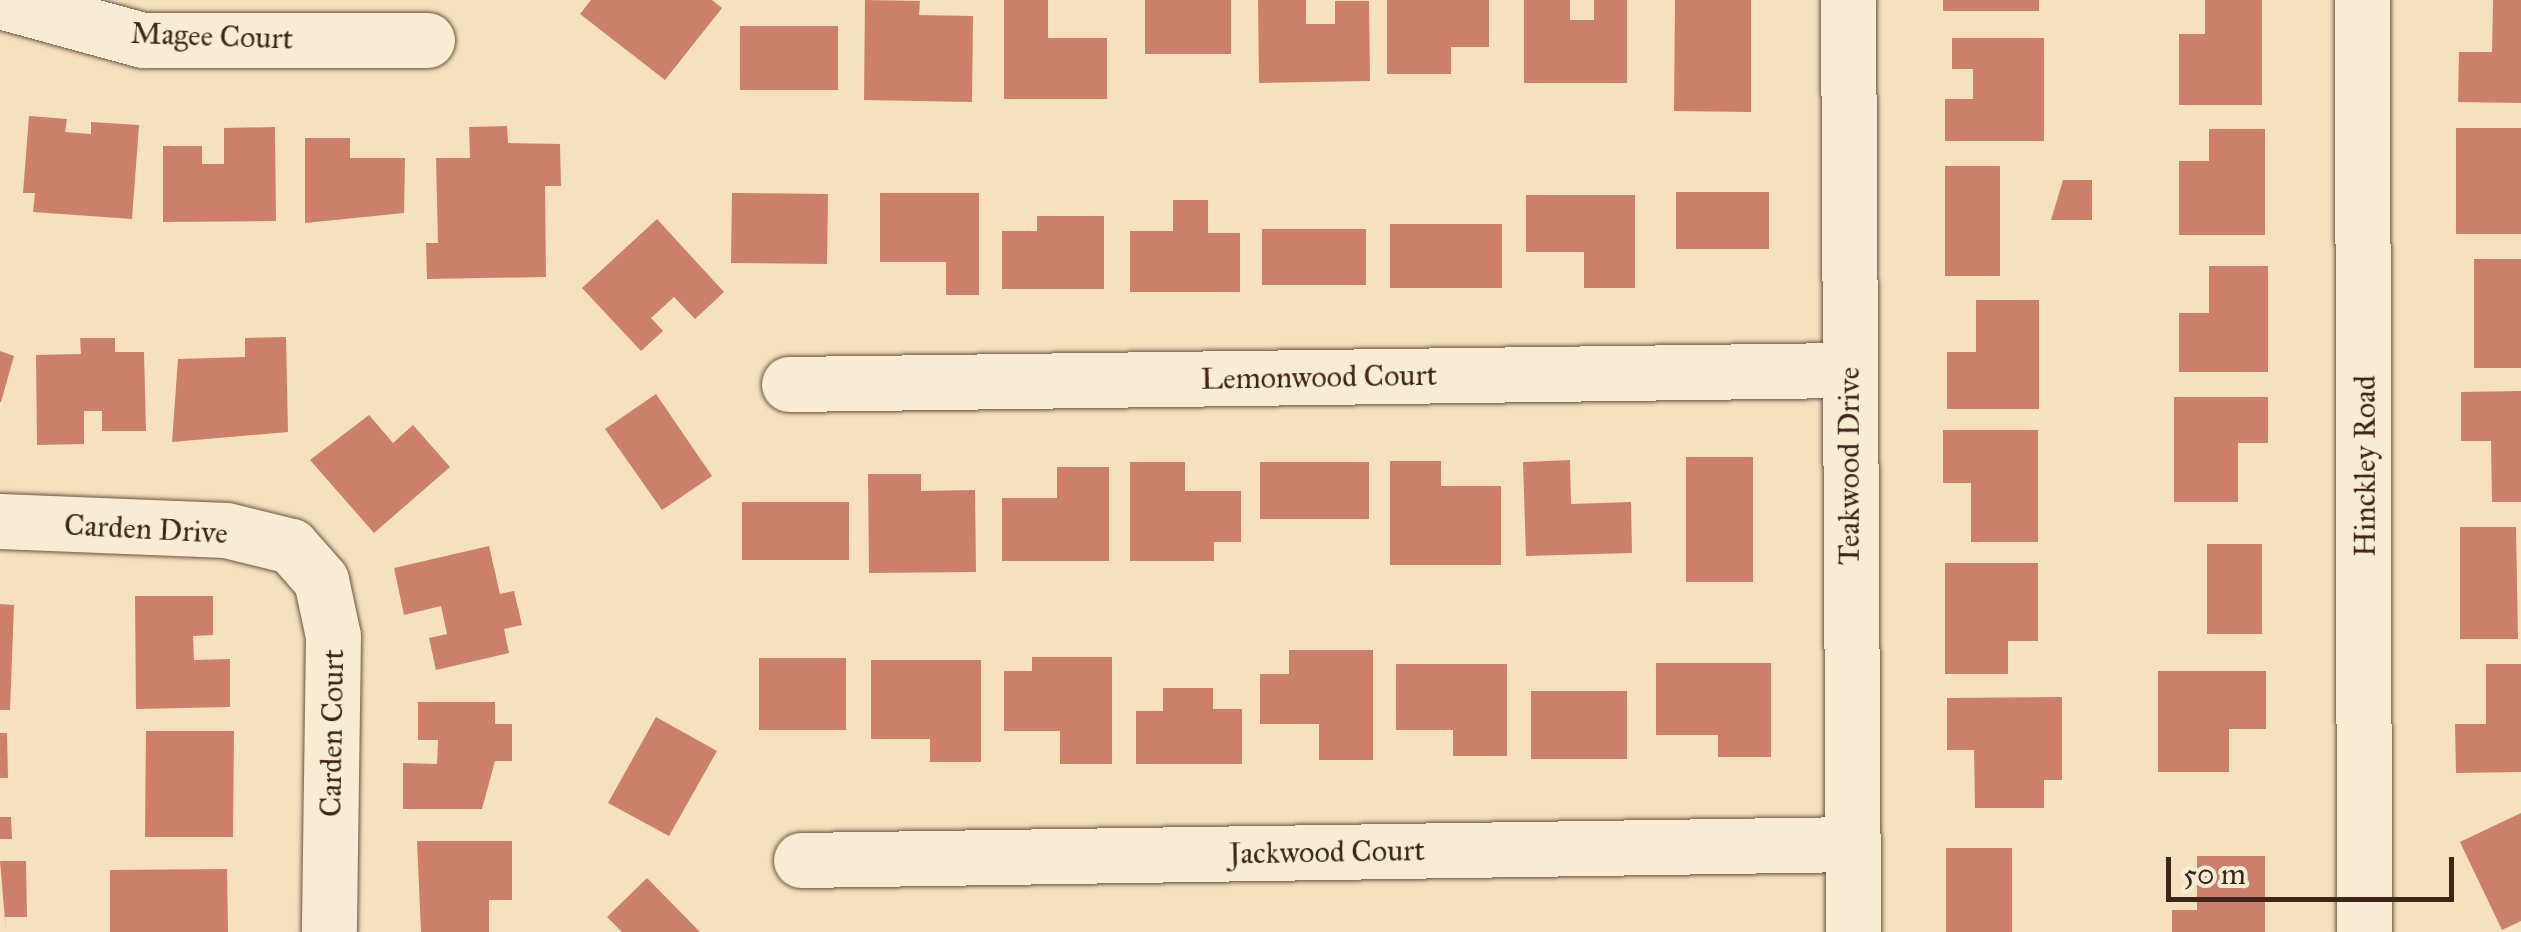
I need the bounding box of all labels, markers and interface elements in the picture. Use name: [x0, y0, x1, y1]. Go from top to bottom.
street label: Magee Court: [130, 15, 294, 57]
street label: Lemonwood Court: [1201, 357, 1437, 397]
street label: Teakwood Drive: [1831, 367, 1867, 565]
street label: Hinckley Road: [2347, 375, 2383, 557]
street label: Carden Drive: [63, 507, 229, 551]
street label: Carden Court: [313, 649, 351, 817]
street label: Jackwood Court: [1229, 832, 1425, 872]
scale bar: [2171, 837, 2458, 899]
text: 50 m: [2183, 856, 2246, 892]

